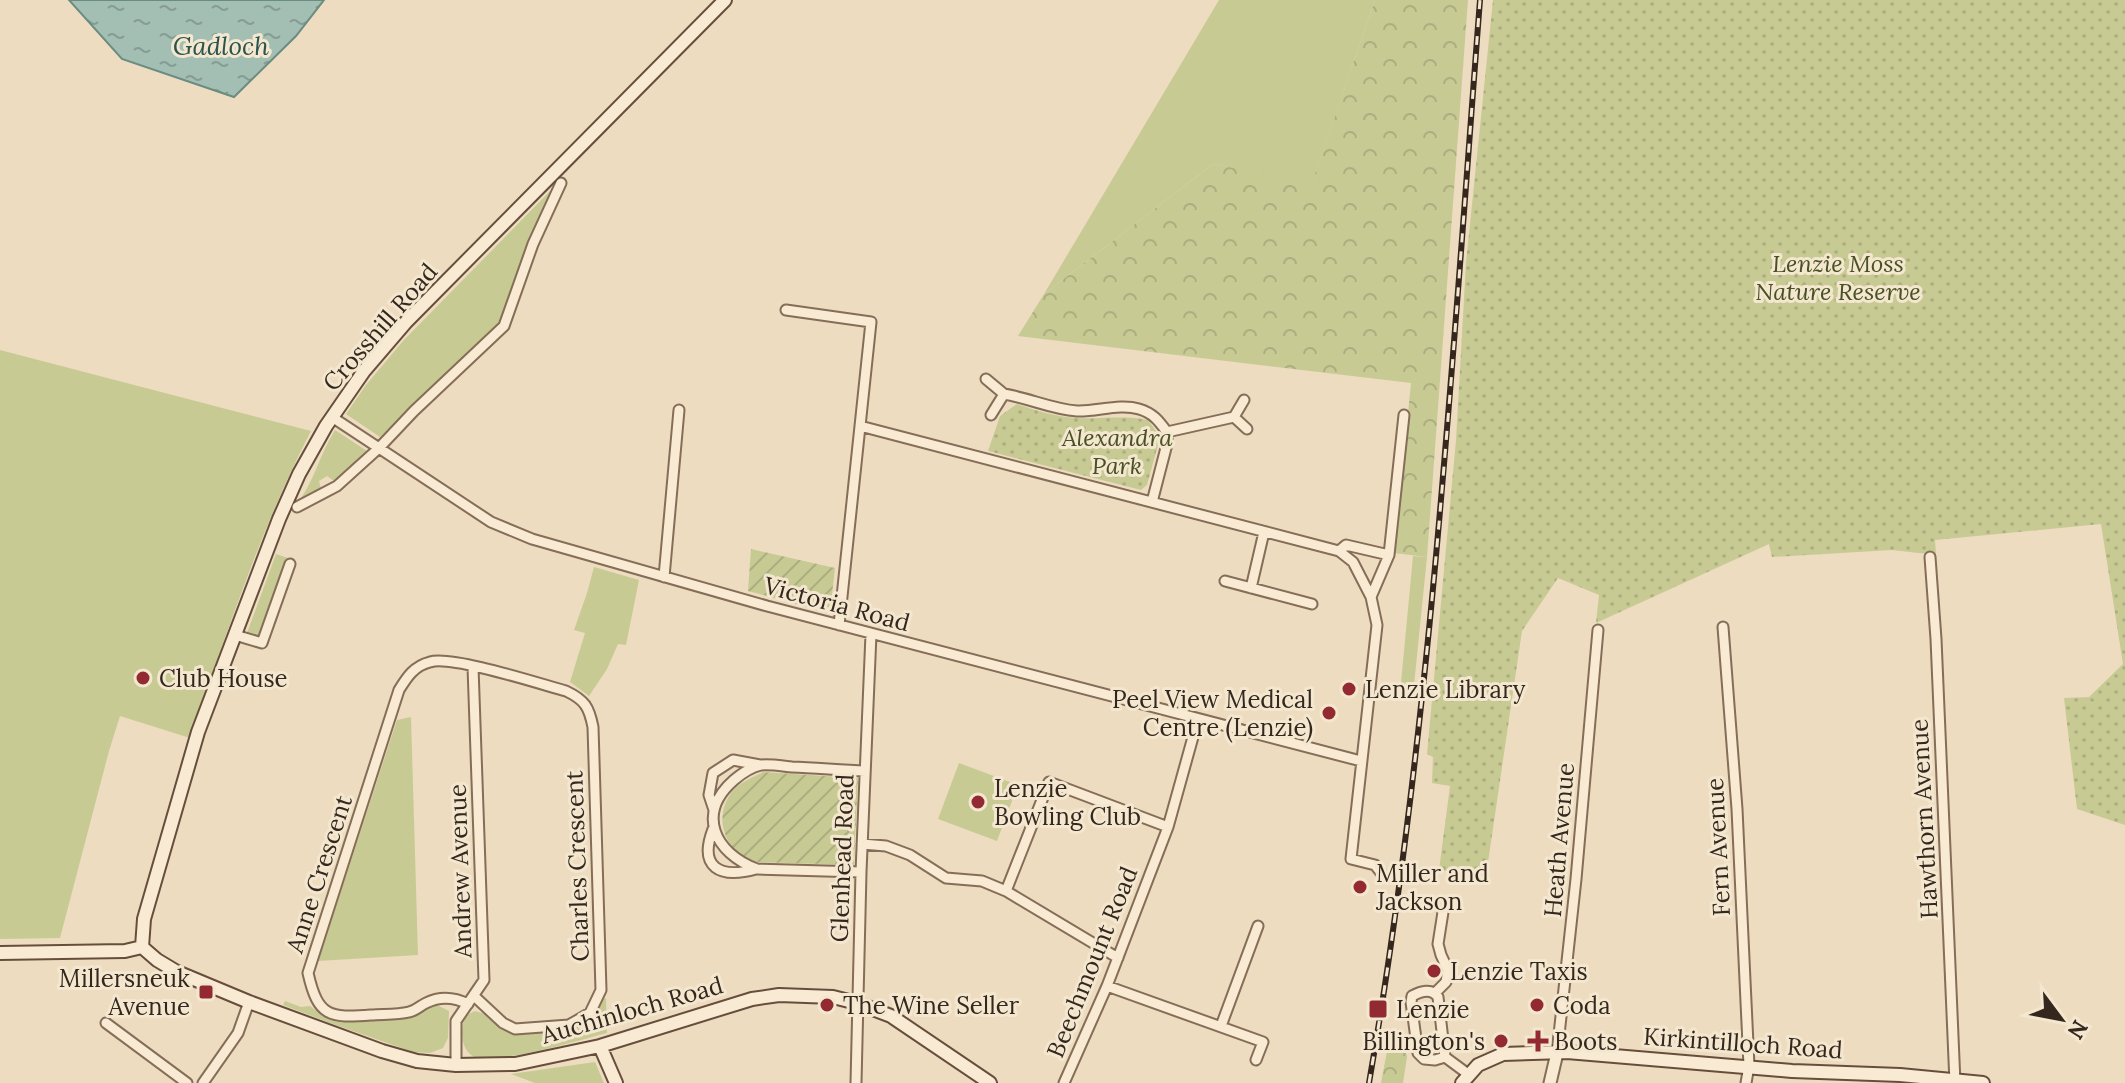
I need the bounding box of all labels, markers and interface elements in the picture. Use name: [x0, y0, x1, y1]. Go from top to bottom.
water label: Gadloch: [173, 29, 269, 62]
park label: Lenzie Moss Nature Reserve: [1755, 248, 1921, 307]
street label: Crosshill Road: [316, 257, 444, 397]
park label: Alexandra Park: [1061, 422, 1173, 481]
street label: Victoria Road: [760, 569, 913, 638]
place label: Club House: [159, 663, 288, 694]
marker: Club House: [134, 669, 152, 687]
place label: Lenzie Library: [1365, 674, 1526, 705]
marker: Lenzie Library: [1340, 680, 1358, 698]
place label: Peel View Medical Centre (Lenzie): [1112, 684, 1313, 743]
marker: Peel View Medical Centre (Lenzie): [1320, 704, 1338, 722]
street label: Hawthorn Avenue: [1903, 718, 1945, 920]
street label: Heath Avenue: [1537, 762, 1581, 918]
street label: Charles Crescent: [558, 769, 596, 962]
street label: Glenhead Road: [824, 773, 860, 943]
place label: Lenzie Bowling Club: [994, 773, 1141, 832]
street label: Fern Avenue: [1699, 777, 1737, 917]
street label: Andrew Avenue: [441, 783, 479, 960]
street label: Anne Crescent: [279, 791, 359, 958]
marker: Lenzie Bowling Club: [969, 793, 987, 811]
place label: Miller and Jackson: [1375, 858, 1489, 917]
street label: Beechmount Road: [1040, 862, 1144, 1062]
marker: Miller and Jackson: [1351, 878, 1369, 896]
place label: Lenzie Taxis: [1450, 956, 1588, 987]
marker: Lenzie Taxis: [1425, 962, 1443, 980]
place label: Millersneuk Avenue: [59, 963, 190, 1022]
street label: Auchinloch Road: [537, 969, 726, 1051]
north arrow: [2021, 979, 2101, 1059]
marker: Millersneuk Avenue: [197, 983, 215, 1001]
place label: The Wine Seller: [843, 990, 1020, 1021]
place label: Coda: [1553, 990, 1611, 1021]
place label: Lenzie: [1396, 994, 1469, 1025]
marker: The Wine Seller: [818, 996, 836, 1014]
marker: Coda: [1528, 996, 1546, 1014]
marker: Lenzie: [1367, 998, 1389, 1020]
text: N: [2062, 1015, 2094, 1044]
street label: Kirkintilloch Road: [1642, 1021, 1844, 1065]
place label: Billington's: [1362, 1026, 1485, 1057]
place label: Boots: [1554, 1026, 1617, 1057]
marker: Billington's: [1492, 1032, 1510, 1050]
marker: Boots: [1529, 1032, 1547, 1050]

